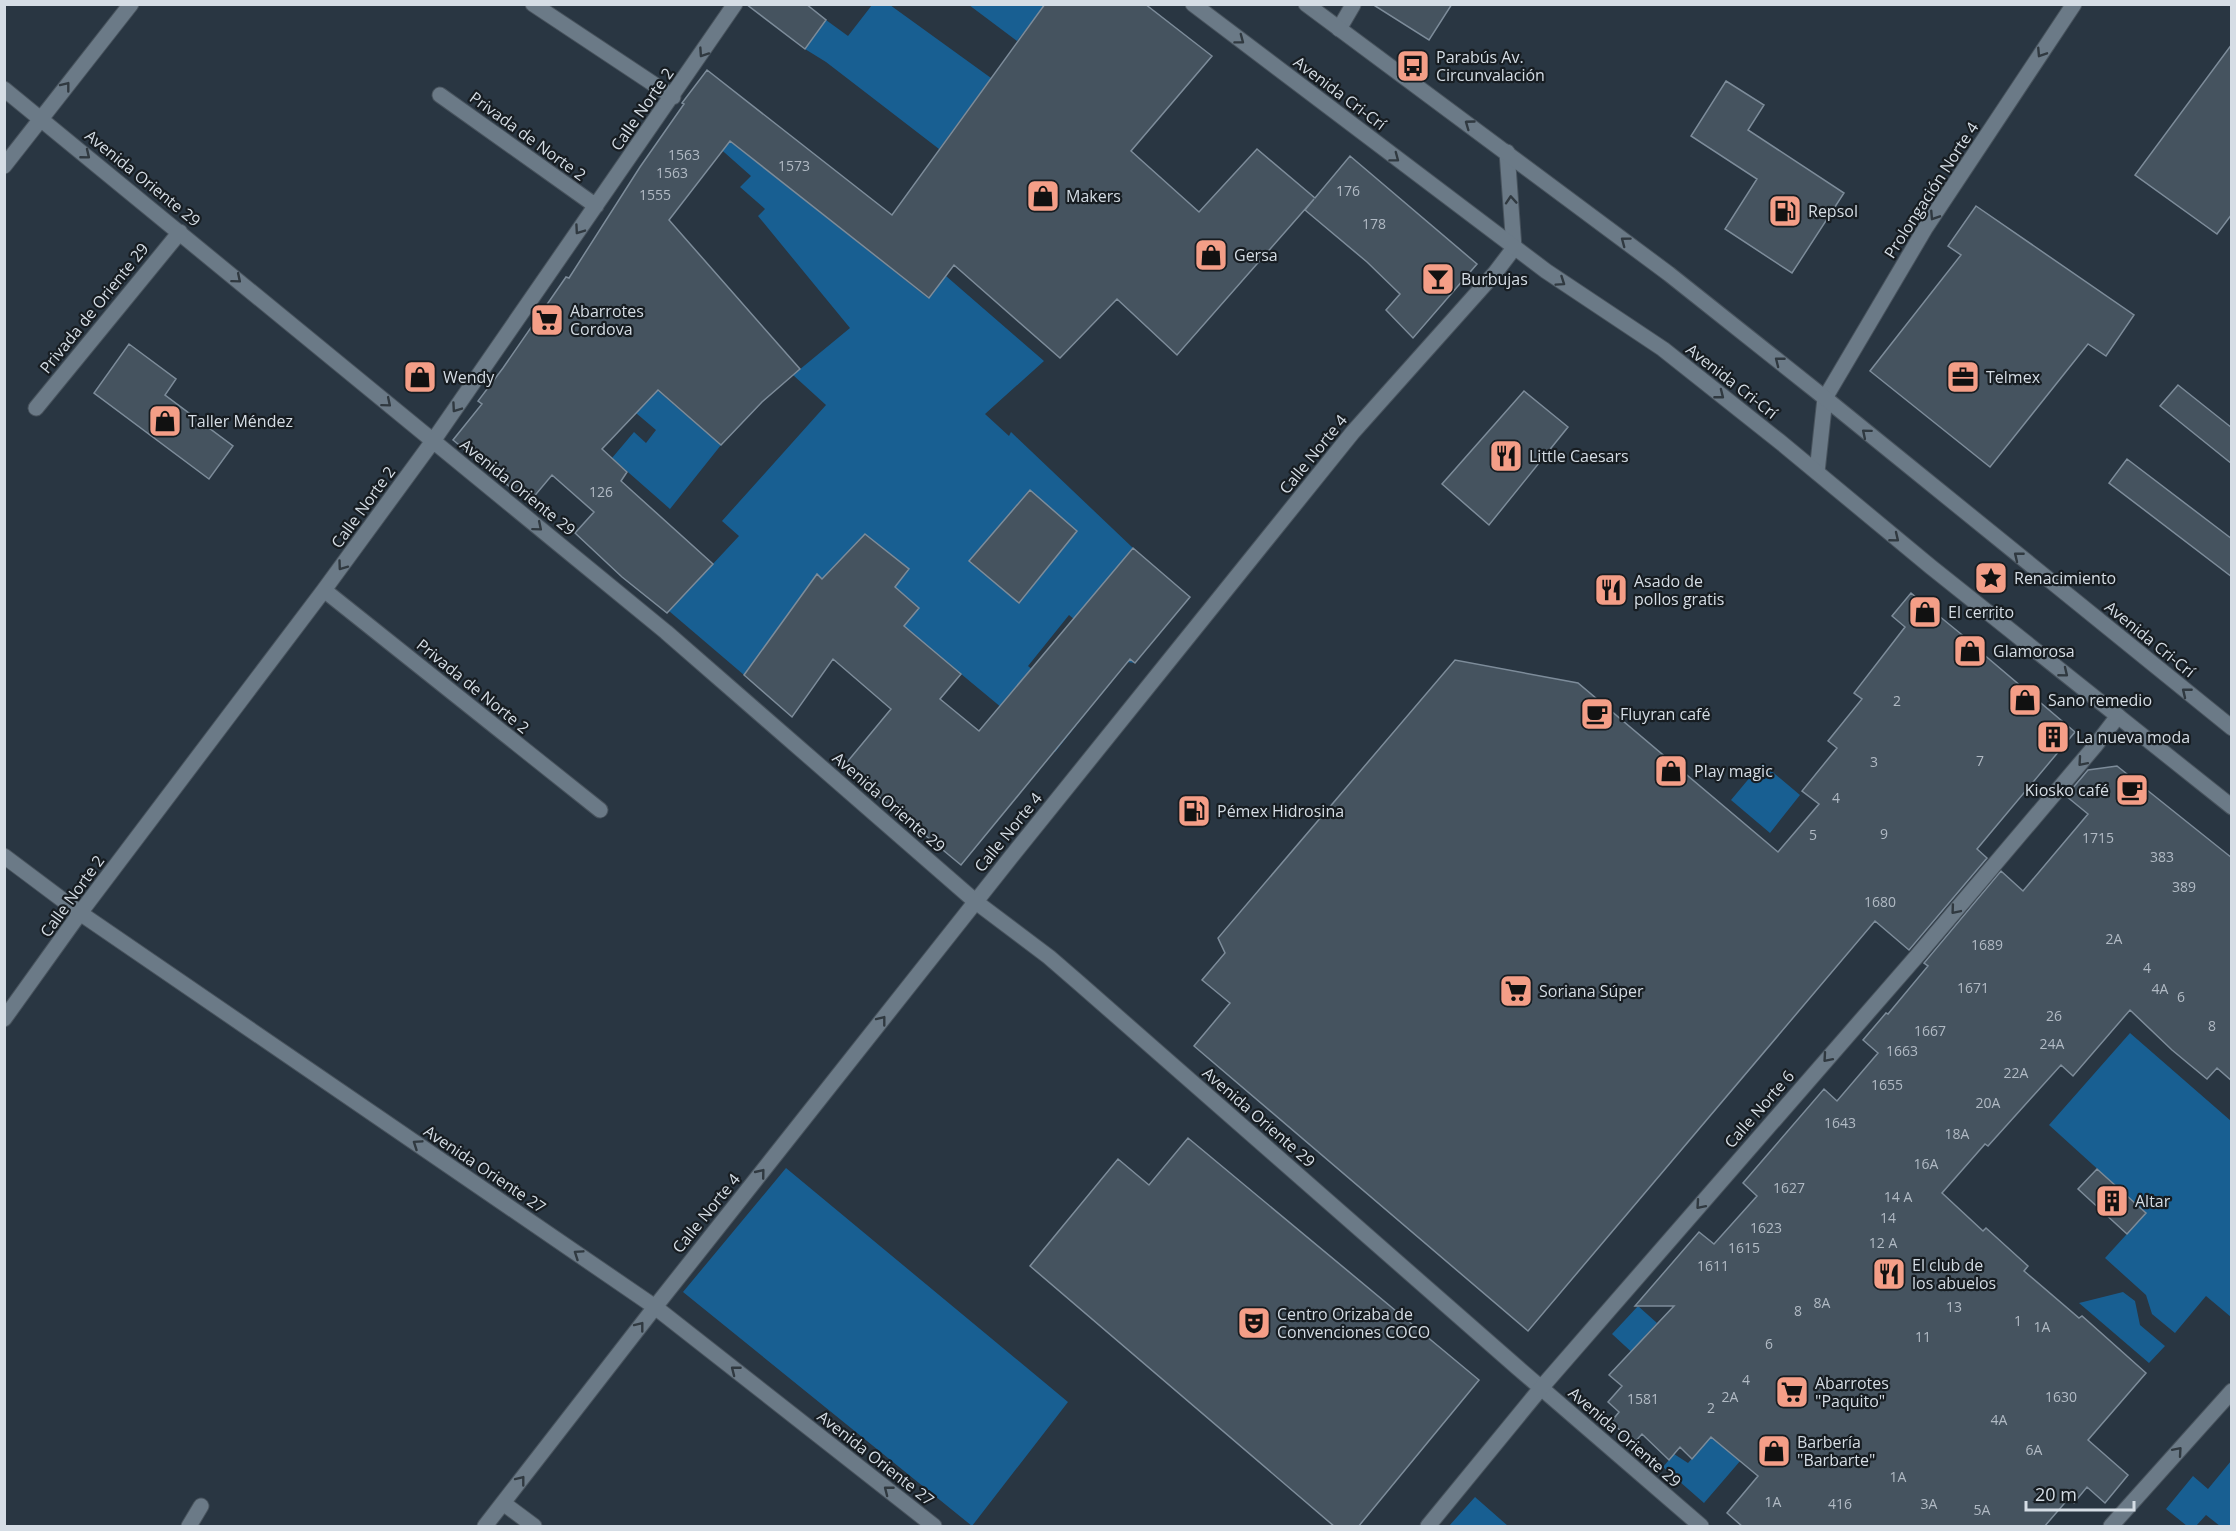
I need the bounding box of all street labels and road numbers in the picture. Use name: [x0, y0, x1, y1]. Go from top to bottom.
street label: Avenida Cri-Crí: [1289, 51, 1391, 136]
street label: Calle Norte 2: [605, 63, 679, 155]
street label: Privada de Norte 2: [465, 86, 591, 186]
street label: Prolongación Norte 4: [1879, 118, 1983, 262]
street label: Avenida Oriente 29: [81, 125, 205, 231]
street label: Privada de Oriente 29: [35, 238, 153, 378]
street label: Avenida Cri-Crí: [1682, 338, 1783, 424]
street label: Calle Norte 4: [1274, 410, 1352, 498]
street label: Avenida Oriente 29: [456, 434, 580, 540]
street label: Calle Norte 2: [326, 462, 400, 552]
street label: Avenida Cri-Crí: [2100, 596, 2201, 683]
street label: Privada de Norte 2: [412, 634, 534, 738]
street label: Avenida Oriente 29: [828, 747, 950, 857]
street label: Calle Norte 4: [969, 788, 1047, 876]
street label: Calle Norte 2: [35, 851, 109, 941]
street label: Avenida Oriente 29: [1198, 1062, 1320, 1172]
street label: Calle Norte 6: [1719, 1065, 1799, 1153]
street label: Avenida Oriente 27: [420, 1120, 550, 1218]
street label: Calle Norte 4: [667, 1169, 745, 1257]
street label: Avenida Oriente 29: [1564, 1382, 1686, 1492]
street label: Avenida Oriente 27: [813, 1405, 939, 1511]

